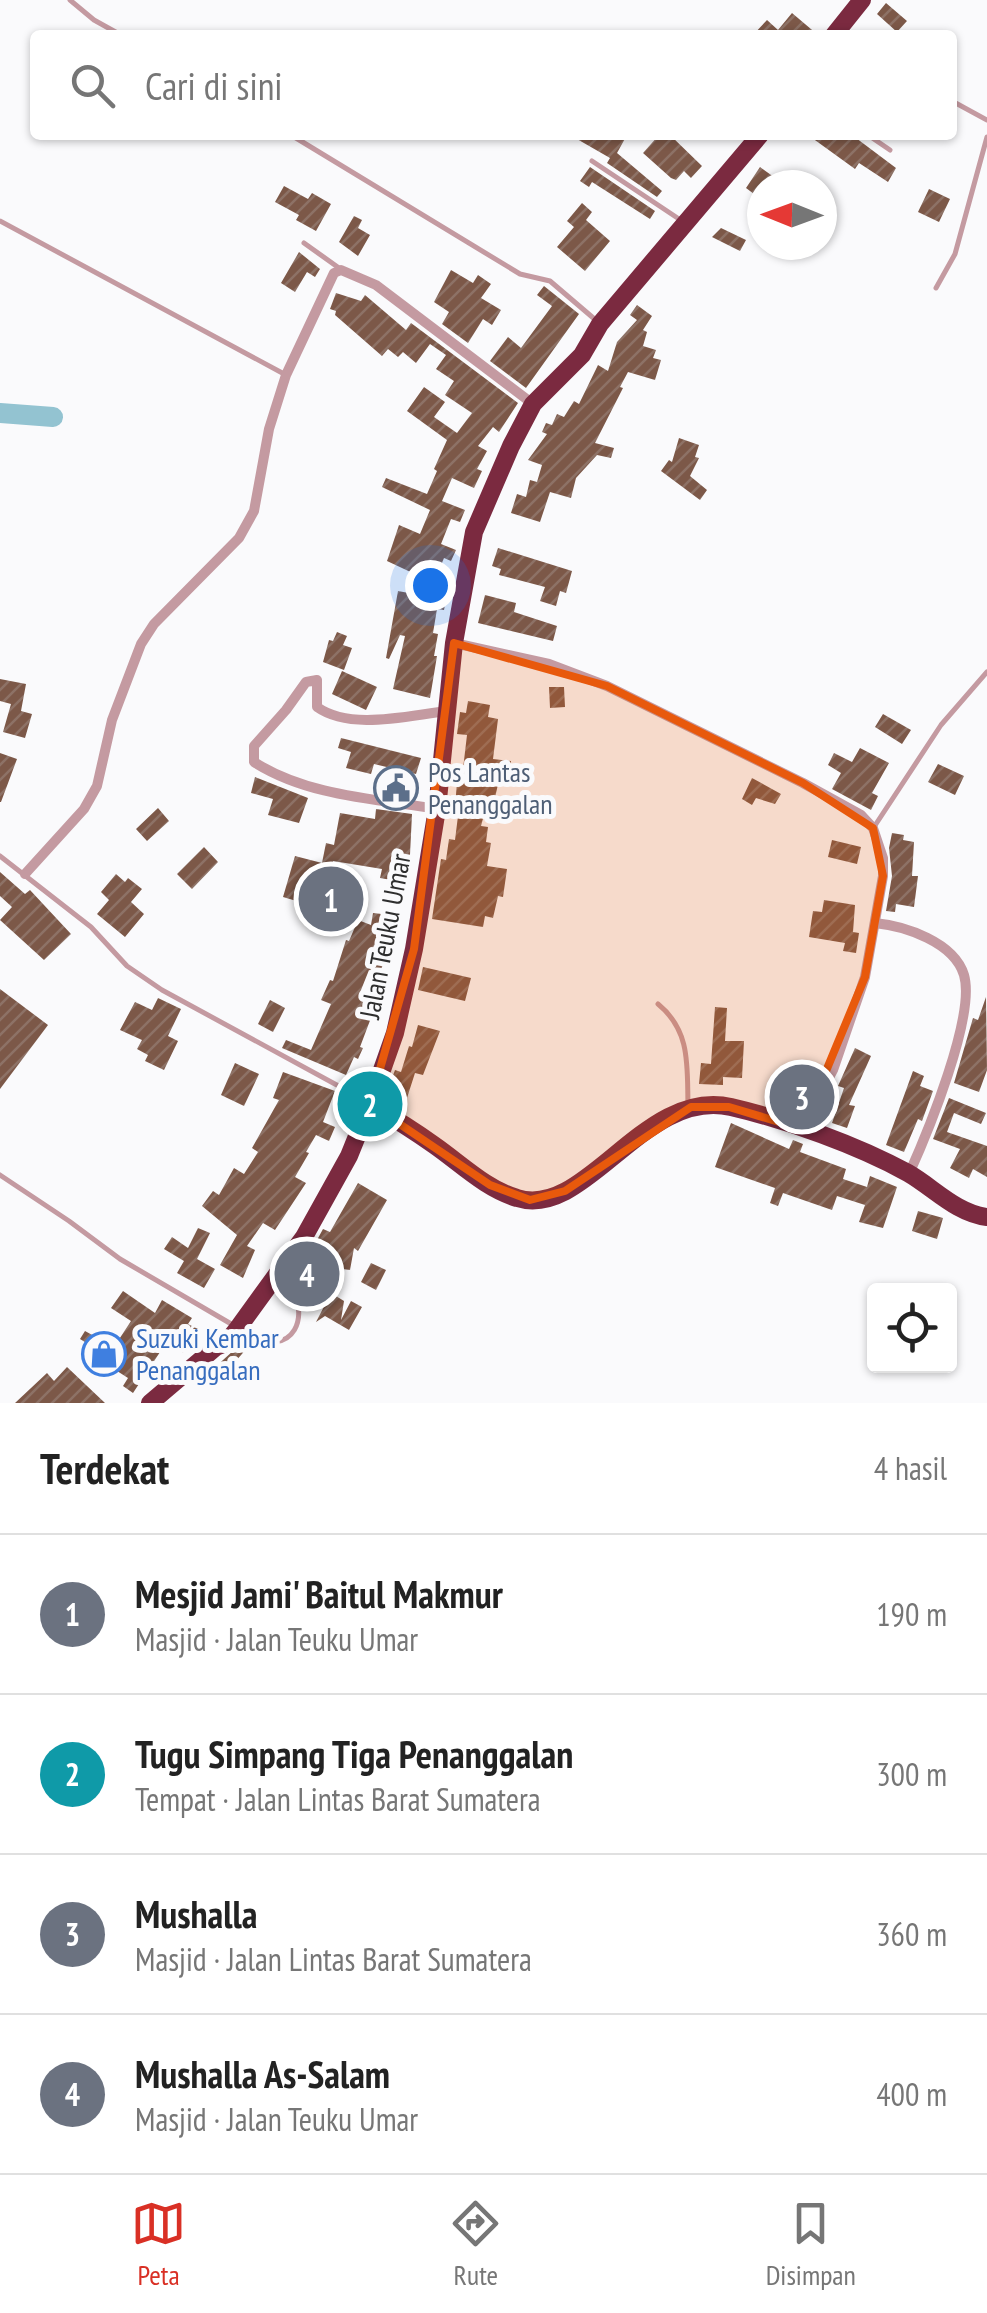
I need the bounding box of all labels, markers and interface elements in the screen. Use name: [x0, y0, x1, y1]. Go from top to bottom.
search box: [30, 30, 957, 140]
icon: search: [65, 58, 120, 113]
text: Cari di sini: [145, 61, 283, 110]
north arrow: [747, 170, 837, 260]
your location: [405, 560, 456, 611]
place label: Pos Lantas Penanggalan: [428, 753, 553, 822]
public building icon: Pos Lantas Penanggalan: [373, 765, 419, 811]
street label: Jalan Teuku Umar: [350, 850, 419, 1022]
pin: 1: [298, 862, 364, 936]
pin: 3: [770, 1060, 834, 1134]
pin: 2: [338, 1066, 402, 1142]
pin: 4: [274, 1236, 340, 1312]
map controls: [867, 1283, 957, 1373]
button: locate: [867, 1283, 957, 1373]
place label: Suzuki Kembar Penanggalan: [136, 1319, 279, 1388]
shop icon: Suzuki Kembar Penanggalan: [81, 1331, 127, 1377]
text: Terdekat: [40, 1441, 169, 1496]
text: 4 hasil: [874, 1447, 947, 1489]
text: Mesjid Jami' Baitul Makmur: [135, 1569, 503, 1618]
text: 1: [65, 1593, 80, 1635]
text: 190 m: [876, 1593, 947, 1635]
text: Masjid · Jalan Teuku Umar: [135, 1618, 418, 1660]
text: Tugu Simpang Tiga Penanggalan: [135, 1729, 573, 1778]
text: 2: [65, 1753, 80, 1795]
text: 300 m: [876, 1753, 947, 1795]
text: Tempat · Jalan Lintas Barat Sumatera: [135, 1778, 541, 1820]
text: Mushalla: [135, 1889, 257, 1938]
text: 3: [65, 1913, 80, 1955]
text: 360 m: [876, 1913, 947, 1955]
text: Masjid · Jalan Lintas Barat Sumatera: [135, 1938, 532, 1980]
text: Mushalla As-Salam: [135, 2049, 390, 2098]
text: 4: [65, 2073, 80, 2115]
text: 400 m: [876, 2073, 947, 2115]
text: Masjid · Jalan Teuku Umar: [135, 2098, 418, 2140]
tab: Peta: [131, 2196, 186, 2293]
tab: Rute: [448, 2196, 503, 2293]
tab: Disimpan: [766, 2196, 856, 2293]

